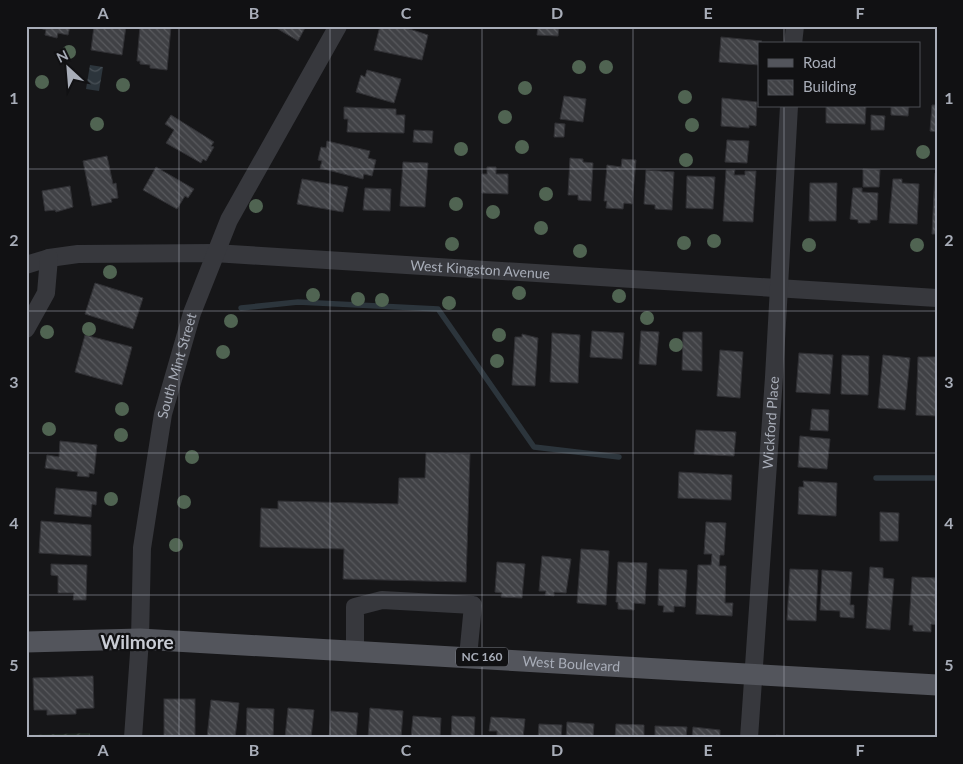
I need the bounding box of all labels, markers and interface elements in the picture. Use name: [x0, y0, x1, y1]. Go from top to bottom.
text: A: [96, 3, 109, 22]
text: B: [249, 3, 259, 22]
text: C: [401, 3, 412, 22]
text: D: [551, 3, 563, 22]
text: E: [703, 3, 713, 22]
text: F: [855, 3, 865, 22]
north arrow: [42, 42, 92, 92]
legend: [758, 42, 920, 108]
text: N: [54, 46, 71, 66]
text: Road: [803, 53, 836, 71]
text: Building: [803, 77, 856, 95]
text: 1: [9, 88, 19, 107]
text: 1: [944, 88, 954, 107]
text: 2: [9, 230, 19, 249]
text: 2: [944, 230, 954, 249]
street label: West Kingston Avenue: [410, 256, 551, 282]
street label: South Mint Street: [153, 311, 200, 420]
text: 3: [9, 372, 19, 391]
text: 3: [944, 372, 954, 391]
street label: Wickford Place: [759, 376, 782, 470]
text: 4: [9, 513, 19, 532]
text: 4: [944, 513, 954, 532]
district label: Wilmore: [100, 630, 174, 653]
road number: NC 160: [456, 648, 508, 666]
street label: West Boulevard: [522, 652, 621, 675]
text: 5: [9, 655, 19, 674]
text: 5: [944, 655, 954, 674]
text: A: [96, 740, 109, 759]
text: B: [249, 740, 259, 759]
text: C: [401, 740, 412, 759]
text: D: [551, 740, 563, 759]
text: E: [703, 740, 713, 759]
text: F: [855, 740, 865, 759]

